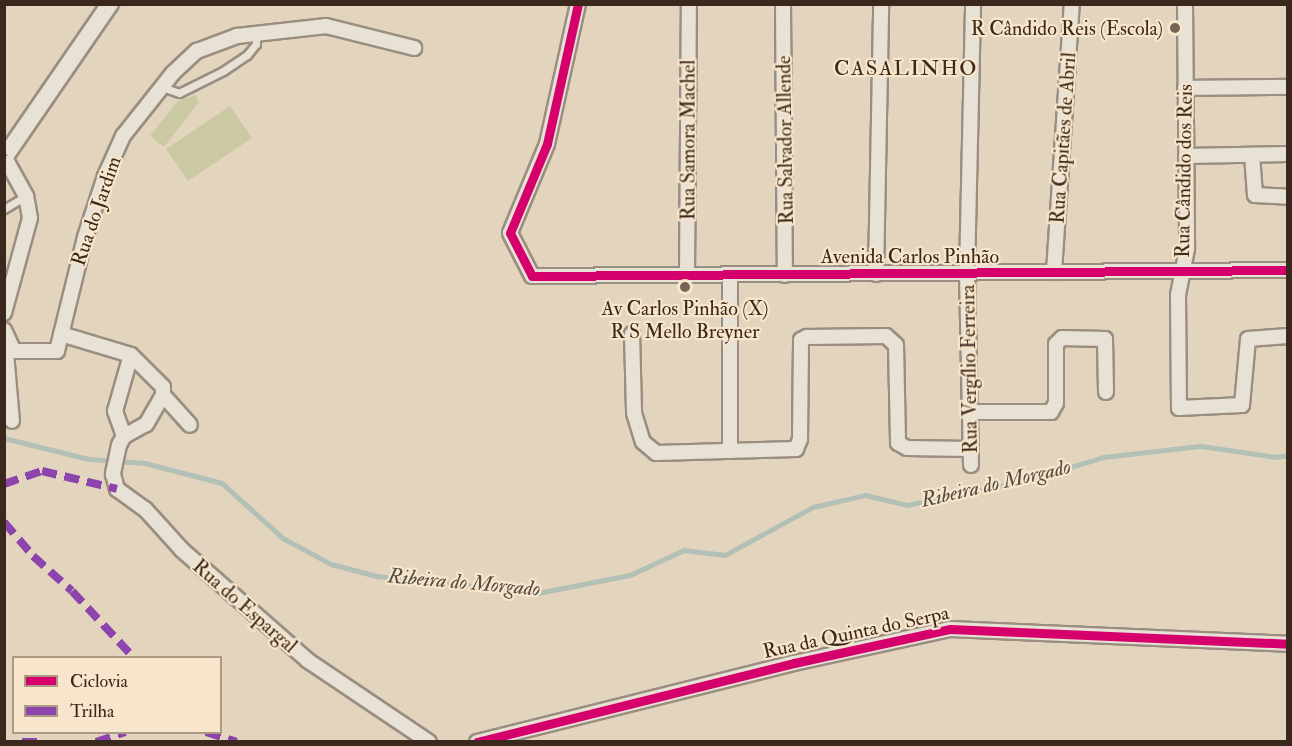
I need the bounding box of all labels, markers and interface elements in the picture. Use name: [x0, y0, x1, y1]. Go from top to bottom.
place label: R Cândido Reis (Escola): [971, 16, 1163, 40]
marker: R Cândido Reis (Escola): [1168, 21, 1182, 35]
street label: Rua Capitães de Abril: [1045, 51, 1081, 225]
street label: Rua Salvador Allende: [772, 55, 798, 225]
district label: CASALINHO: [834, 56, 978, 82]
street label: Rua Samora Machel: [676, 60, 700, 220]
street label: Rua Cândido dos Reis: [1170, 84, 1198, 258]
street label: Rua do Jardim: [66, 153, 126, 269]
street label: Avenida Carlos Pinhão: [821, 244, 999, 268]
marker: Av Carlos Pinhão (X) R S Mello Breyner: [678, 280, 692, 294]
street label: Rua Vergílio Ferreira: [956, 284, 982, 454]
place label: Av Carlos Pinhão (X) R S Mello Breyner: [601, 296, 769, 343]
water label: Ribeira do Morgado: [919, 455, 1073, 513]
street label: Rua do Espargal: [188, 554, 302, 658]
water label: Ribeira do Morgado: [387, 564, 541, 602]
street label: Rua da Quinta do Serpa: [761, 601, 951, 663]
legend: [12, 656, 222, 734]
text: Ciclovia: [70, 670, 128, 693]
text: Trilha: [70, 700, 114, 723]

